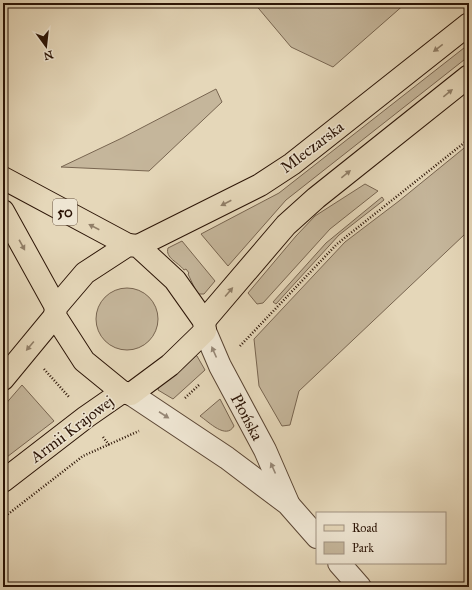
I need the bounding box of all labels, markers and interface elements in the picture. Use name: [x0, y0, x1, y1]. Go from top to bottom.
north arrow: [26, 26, 66, 66]
one-way arrow: [433, 44, 444, 52]
text: N: [42, 48, 55, 63]
one-way arrow: [442, 89, 453, 98]
street label: Mleczarska: [277, 117, 348, 177]
one-way arrow: [341, 170, 352, 179]
road number: 50: [53, 199, 77, 225]
one-way arrow: [220, 200, 231, 206]
one-way arrow: [88, 224, 99, 231]
one-way arrow: [18, 239, 25, 251]
one-way arrow: [225, 287, 234, 297]
one-way arrow: [26, 341, 35, 352]
one-way arrow: [211, 346, 217, 358]
street label: Płońska: [227, 390, 267, 444]
street label: Armii Krajowej: [26, 391, 117, 467]
one-way arrow: [159, 411, 169, 419]
one-way arrow: [269, 462, 275, 474]
legend: [316, 512, 446, 564]
text: Road: [352, 521, 378, 535]
text: Park: [352, 541, 374, 555]

